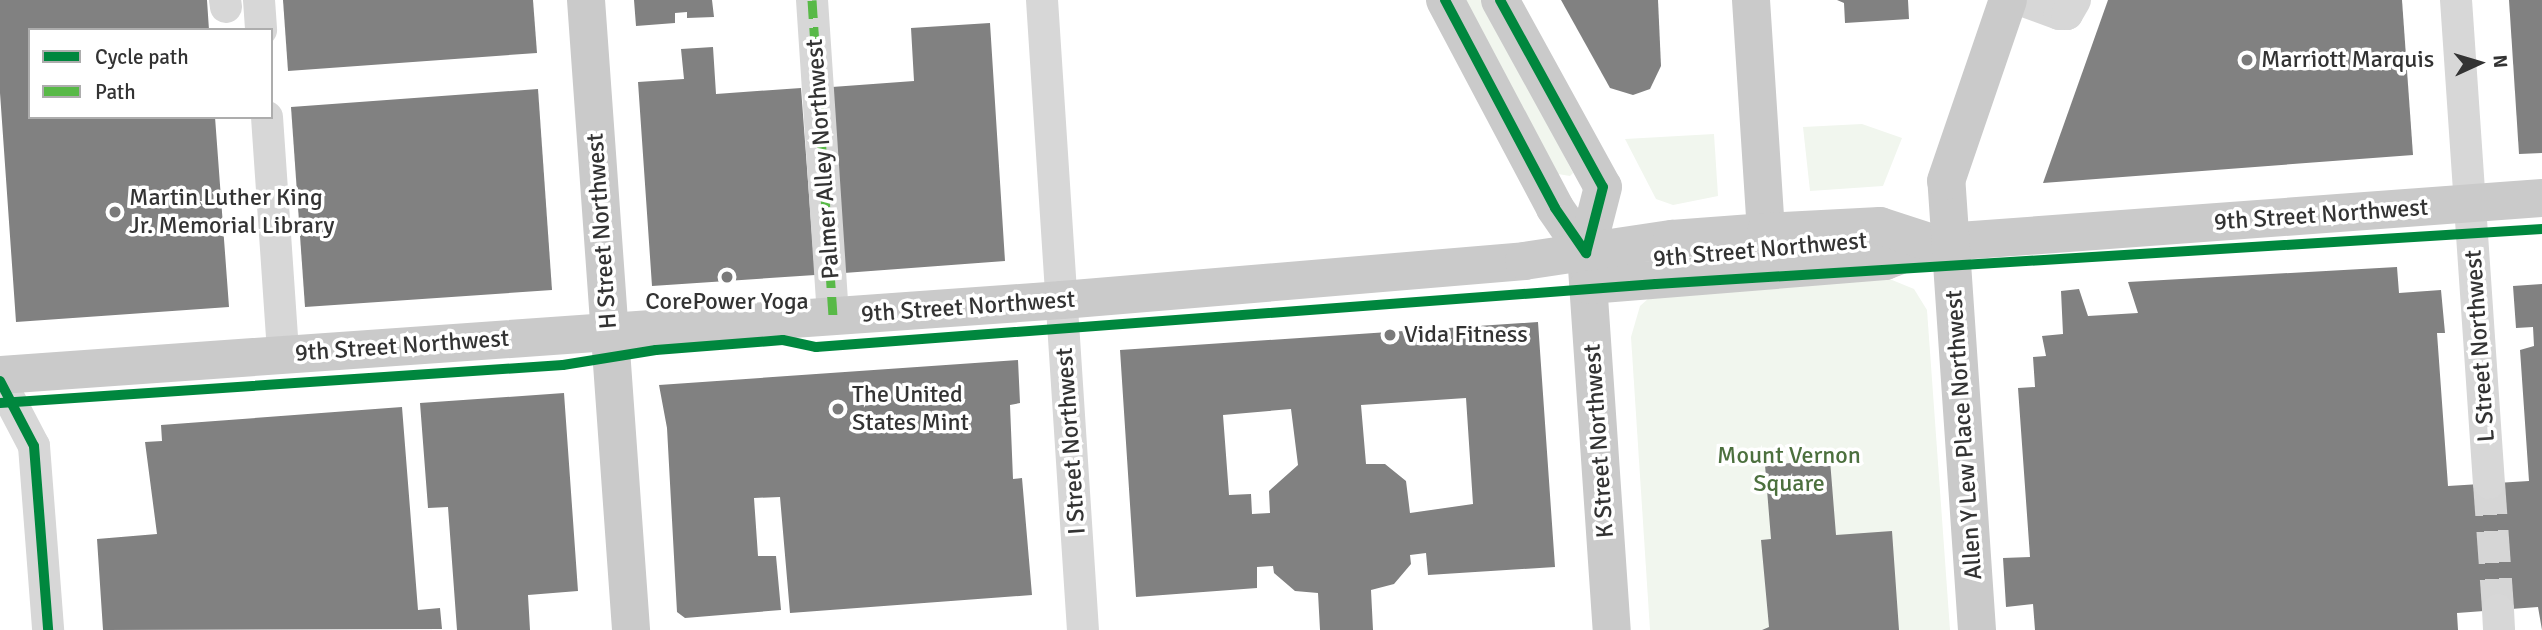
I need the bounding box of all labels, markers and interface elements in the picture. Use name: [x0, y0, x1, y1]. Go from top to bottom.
legend: [28, 28, 273, 119]
north arrow: [2444, 28, 2514, 98]
street label: Palmer Alley Northwest: [800, 38, 846, 280]
text: Cycle path: [95, 44, 189, 70]
place label: Marriott Marquis: [2261, 46, 2434, 74]
marker: Marriott Marquis: [2239, 52, 2255, 68]
text: N: [2488, 54, 2512, 69]
text: Path: [95, 79, 136, 105]
street label: H Street Northwest: [581, 132, 623, 330]
place label: Martin Luther King Jr. Memorial Library: [129, 184, 335, 240]
street label: 9th Street Northwest: [2213, 193, 2429, 237]
marker: Martin Luther King Jr. Memorial Library: [107, 204, 123, 220]
street label: 9th Street Northwest: [1652, 226, 1868, 274]
street label: L Street Northwest: [2459, 249, 2501, 443]
marker: CorePower Yoga: [719, 269, 735, 285]
street label: 9th Street Northwest: [860, 285, 1076, 329]
place label: CorePower Yoga: [645, 288, 809, 316]
street label: Allen Y Lew Place Northwest: [1940, 289, 1988, 581]
place label: Vida Fitness: [1404, 321, 1528, 349]
street label: 9th Street Northwest: [294, 324, 510, 368]
marker: Vida Fitness: [1382, 327, 1398, 343]
street label: K Street Northwest: [1578, 343, 1620, 539]
street label: I Street Northwest: [1050, 347, 1092, 535]
place label: The United States Mint: [852, 381, 969, 437]
marker: The United States Mint: [830, 401, 846, 417]
park label: Mount Vernon Square: [1717, 442, 1861, 498]

